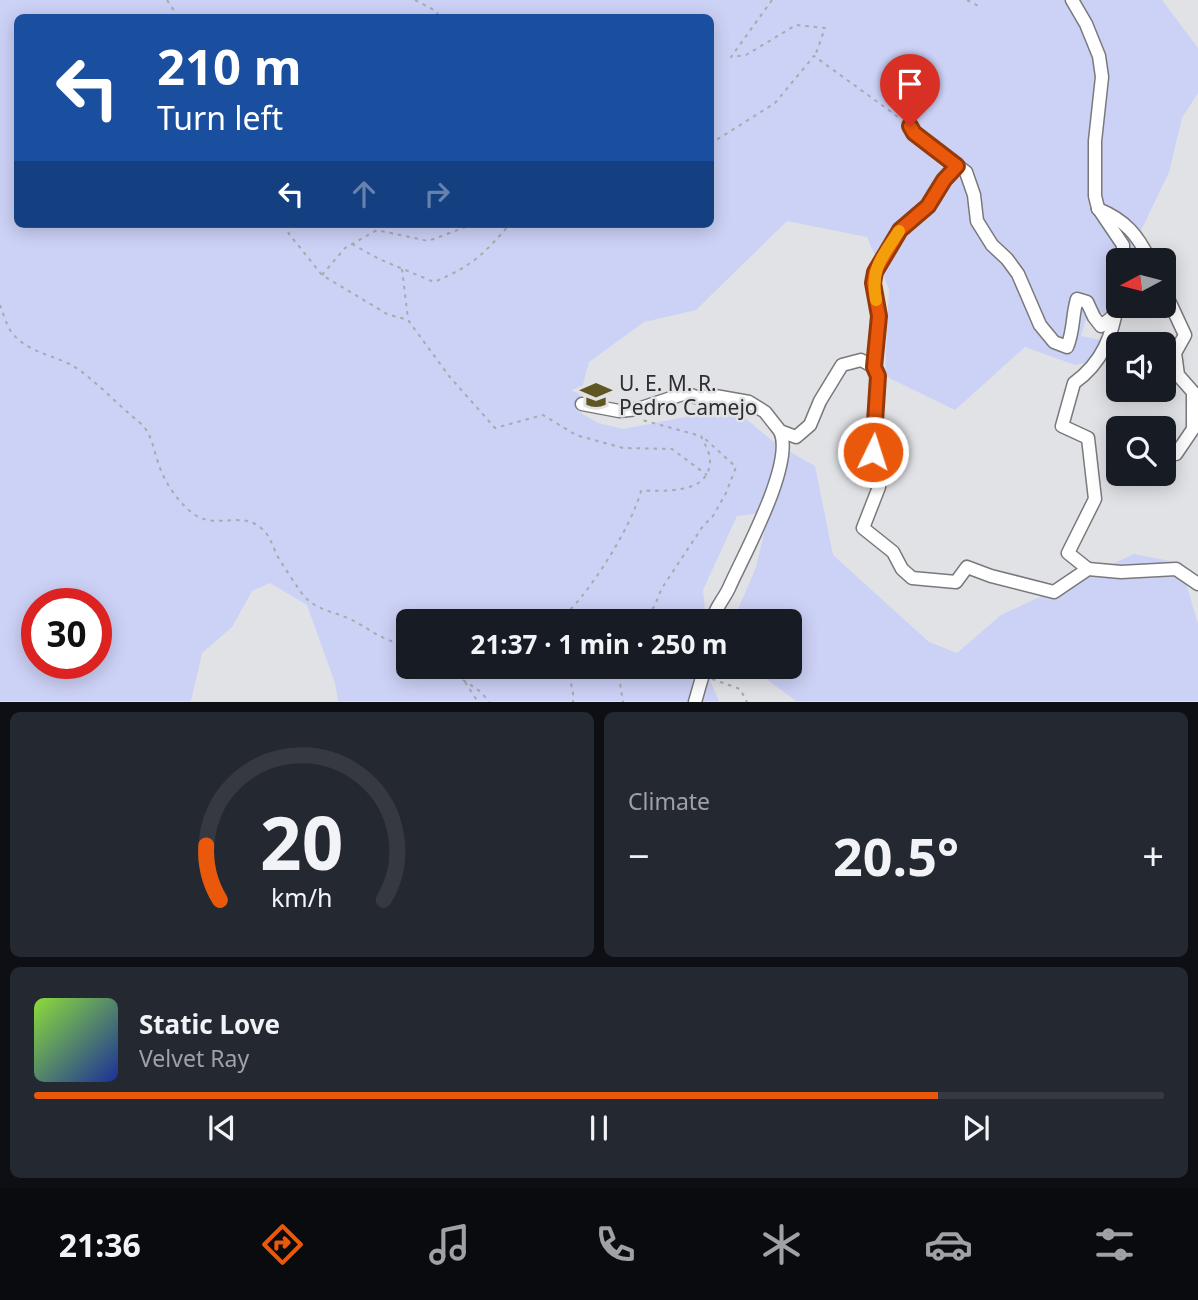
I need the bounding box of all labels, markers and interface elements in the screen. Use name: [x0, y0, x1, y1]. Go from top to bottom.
text: 210 m: [157, 33, 302, 99]
icon: left: [42, 42, 133, 133]
pin: [880, 54, 940, 126]
icon: arrive: [891, 65, 929, 103]
text: Turn left: [157, 96, 283, 139]
icon: left: [272, 175, 310, 213]
icon: ahead: [345, 175, 383, 213]
icon: right: [418, 175, 456, 213]
north arrow: [1106, 248, 1176, 318]
map controls: [1106, 248, 1176, 486]
button: sound: [1106, 332, 1176, 402]
place label: U. E. M. R. Pedro Camejo: [619, 369, 758, 421]
school or university icon: U. E. M. R. Pedro Camejo: [579, 378, 613, 412]
position arrow: [836, 415, 910, 489]
button: search: [1106, 416, 1176, 486]
speed limit sign: 30: [21, 588, 112, 679]
text: 21:37 · 1 min · 250 m: [471, 626, 727, 662]
text: Climate: [628, 785, 710, 817]
text: 20: [260, 793, 344, 892]
text: 20.5°: [833, 820, 959, 891]
text: −: [628, 829, 650, 881]
text: +: [1142, 829, 1164, 881]
text: km/h: [271, 880, 333, 914]
text: Static Love: [139, 1006, 280, 1042]
text: Velvet Ray: [139, 1042, 249, 1074]
icon: previous: [203, 1109, 241, 1147]
icon: pause: [580, 1109, 618, 1147]
icon: next: [957, 1109, 995, 1147]
icon: directions: [258, 1220, 307, 1269]
icon: music: [425, 1220, 474, 1269]
icon: phone: [591, 1220, 640, 1269]
icon: climate: [757, 1220, 806, 1269]
icon: car: [924, 1220, 973, 1269]
icon: filters: [1090, 1220, 1139, 1269]
text: 21:36: [59, 1223, 141, 1266]

